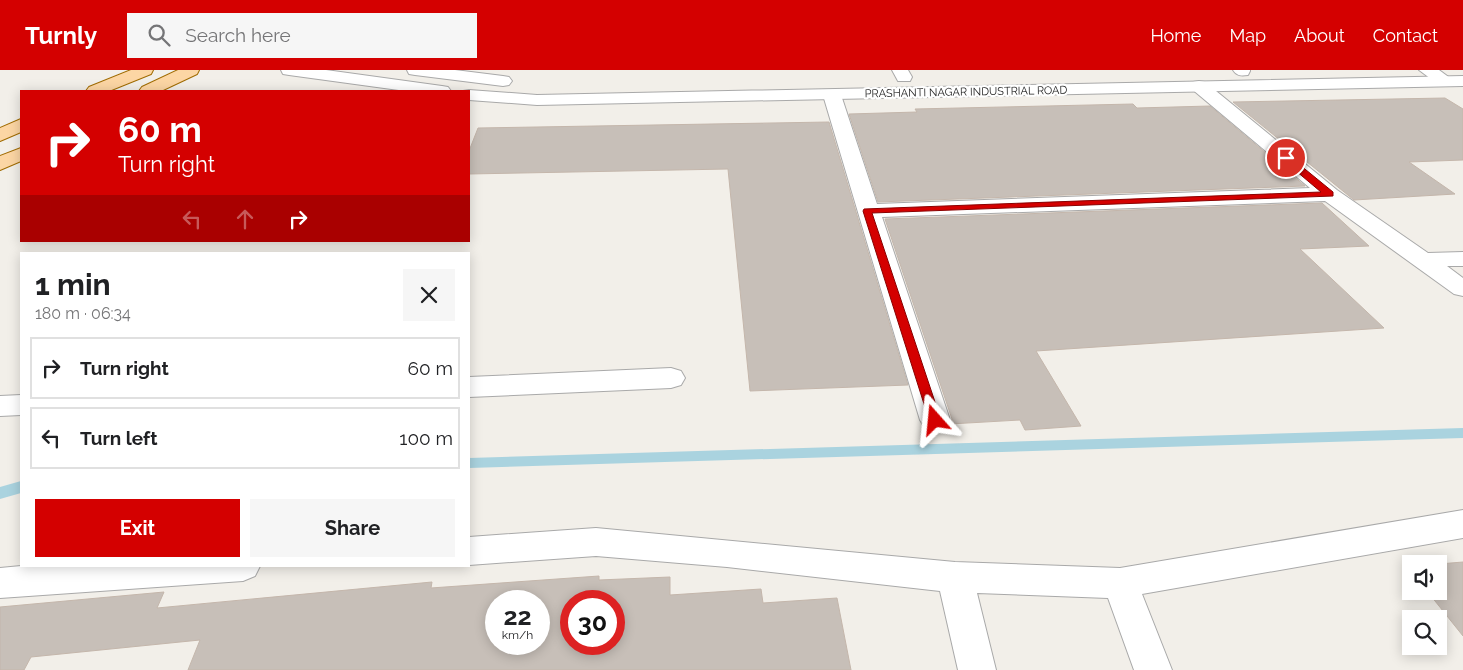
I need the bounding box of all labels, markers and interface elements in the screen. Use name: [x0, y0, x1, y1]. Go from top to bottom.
search box: [127, 13, 477, 58]
text: Turnly: [25, 21, 97, 50]
icon: search: [145, 21, 173, 49]
text: Search here: [185, 24, 291, 46]
text: Home: [1150, 25, 1201, 46]
text: Map: [1229, 25, 1266, 46]
text: About: [1294, 25, 1345, 46]
text: Contact: [1373, 25, 1438, 46]
street label: PRASHANTI NAGAR INDUSTRIAL ROAD: [865, 84, 1068, 100]
text: 60 m: [118, 109, 202, 150]
icon: right: [35, 110, 100, 175]
pin: [1265, 137, 1307, 179]
icon: arrive: [1272, 144, 1300, 172]
text: Turn right: [118, 151, 215, 177]
icon: left: [178, 205, 206, 233]
icon: ahead: [231, 205, 259, 233]
icon: right: [284, 205, 312, 233]
text: 1 min: [35, 267, 111, 302]
button: close: [403, 269, 455, 321]
text: 180 m · 06:34: [35, 304, 131, 323]
icon: right: [37, 354, 65, 382]
text: Turn right: [80, 357, 169, 379]
text: 60 m: [408, 357, 453, 379]
position arrow: [908, 393, 960, 445]
icon: left: [37, 424, 65, 452]
text: Turn left: [80, 427, 157, 449]
text: 100 m: [399, 427, 453, 449]
button: Exit: [35, 499, 240, 557]
button: Share: [250, 499, 455, 557]
map controls: [1402, 555, 1447, 655]
button: sound: [1402, 555, 1447, 600]
speed limit sign: 30: [560, 590, 625, 655]
text: 22: [503, 601, 532, 631]
button: search: [1402, 610, 1447, 655]
text: km/h: [502, 628, 533, 642]

